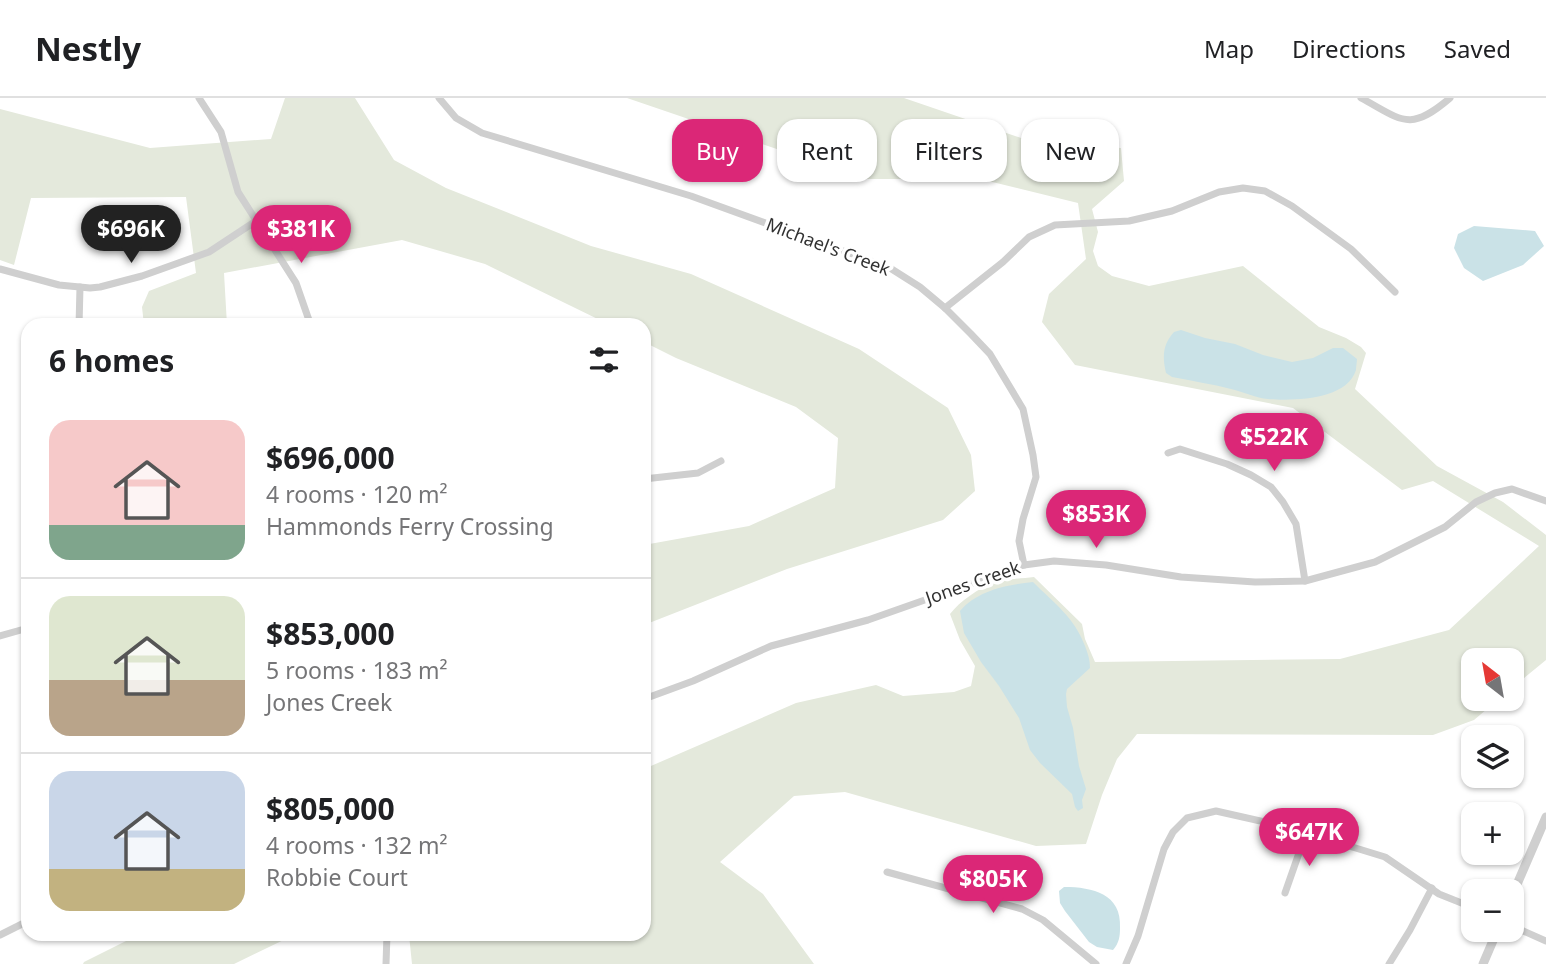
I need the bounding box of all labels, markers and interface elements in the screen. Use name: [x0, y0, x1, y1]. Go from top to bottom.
text: Nestly: [35, 26, 141, 71]
text: Map: [1204, 32, 1254, 65]
text: Directions: [1292, 32, 1406, 65]
text: Saved: [1444, 32, 1511, 65]
chip: Buy: [672, 119, 763, 182]
chip: Rent: [777, 119, 877, 182]
chip: Filters: [891, 119, 1007, 182]
chip: New: [1021, 119, 1119, 182]
pin: $696K: [82, 206, 180, 265]
pin: $381K: [252, 206, 350, 265]
street label: Michael's Creek: [763, 211, 894, 281]
text: $696K: [97, 212, 165, 244]
text: $381K: [267, 212, 335, 244]
text: 6 homes: [49, 340, 174, 381]
icon: filters: [585, 341, 623, 379]
pin: $522K: [1225, 414, 1323, 473]
text: $522K: [1240, 420, 1308, 452]
text: $696,000: [266, 437, 395, 478]
icon: home: [105, 448, 189, 532]
text: 4 rooms · 120 m²: [266, 478, 448, 510]
pin: $853K: [1047, 490, 1145, 550]
text: $853K: [1062, 497, 1130, 529]
text: Hammonds Ferry Crossing: [266, 510, 554, 542]
street label: Jones Creek: [920, 555, 1024, 610]
text: $853,000: [266, 613, 395, 654]
icon: home: [105, 624, 189, 708]
north arrow: [1461, 648, 1524, 710]
map controls: [1461, 648, 1524, 942]
text: 5 rooms · 183 m²: [266, 654, 448, 686]
text: Jones Creek: [266, 686, 392, 718]
button: layers: [1461, 725, 1524, 788]
text: $805,000: [266, 788, 395, 829]
icon: home: [105, 799, 189, 883]
button: +: [1461, 802, 1524, 865]
pin: $647K: [1260, 808, 1358, 868]
text: $647K: [1275, 815, 1343, 847]
text: 4 rooms · 132 m²: [266, 829, 448, 861]
pin: $805K: [944, 856, 1042, 915]
text: Robbie Court: [266, 861, 408, 893]
text: $805K: [959, 862, 1027, 894]
button: −: [1461, 879, 1524, 942]

